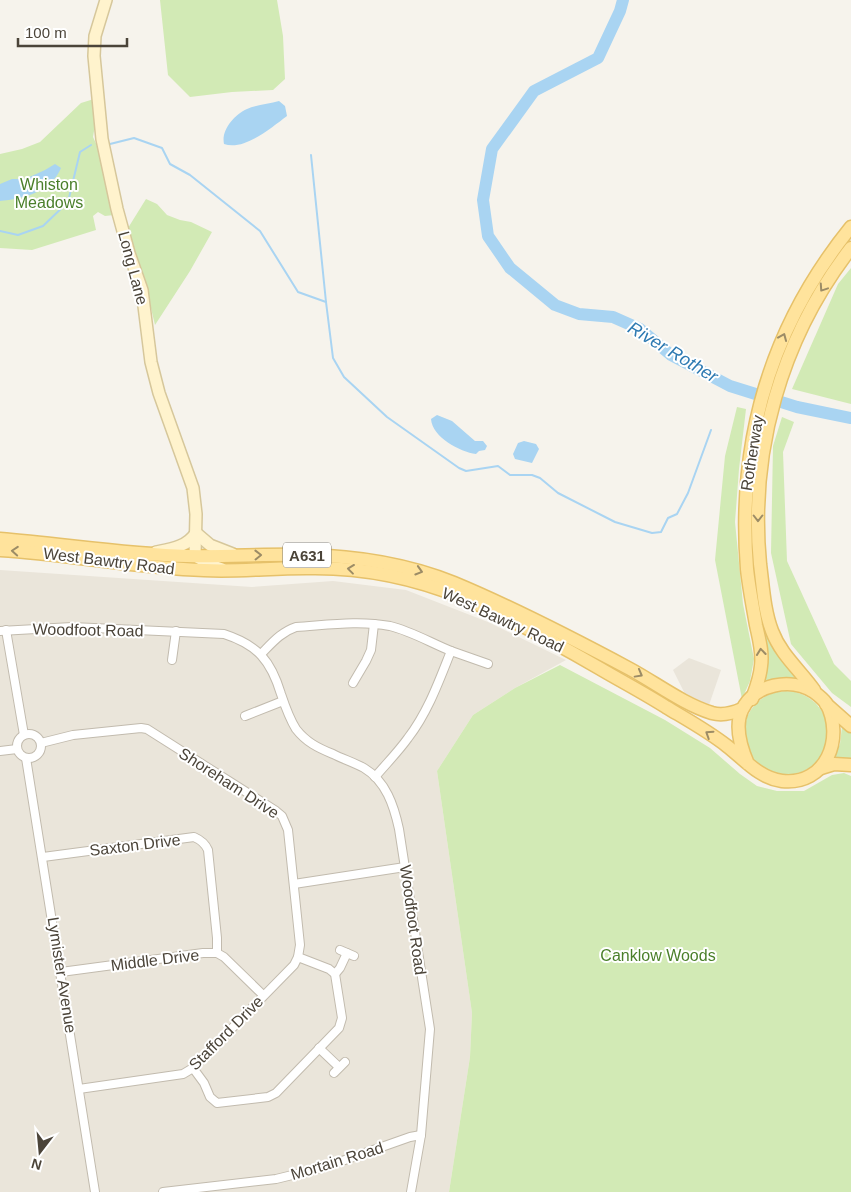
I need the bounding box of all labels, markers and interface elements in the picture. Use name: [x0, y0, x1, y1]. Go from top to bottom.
scale bar: [18, 15, 126, 47]
text: 100 m: [25, 24, 67, 41]
park label: Whiston Meadows: [15, 176, 83, 211]
street label: Long Lane: [115, 229, 151, 307]
one-way arrow: [820, 282, 829, 292]
water label: River Rother: [625, 317, 722, 387]
one-way arrow: [777, 333, 788, 342]
street label: Rotherway: [738, 414, 766, 492]
one-way arrow: [753, 514, 763, 522]
road number: A631: [283, 542, 331, 568]
one-way arrow: [11, 545, 19, 556]
street label: West Bawtry Road: [42, 545, 176, 577]
one-way arrow: [254, 550, 262, 561]
one-way arrow: [347, 564, 355, 575]
one-way arrow: [414, 566, 423, 576]
street label: West Bawtry Road: [439, 584, 567, 656]
street label: Woodfoot Road: [32, 621, 144, 639]
one-way arrow: [756, 647, 767, 655]
one-way arrow: [634, 668, 643, 678]
one-way arrow: [706, 731, 715, 740]
street label: Shoreham Drive: [176, 744, 282, 822]
street label: Saxton Drive: [89, 831, 182, 859]
street label: Woodfoot Road: [397, 864, 429, 976]
street label: Lymister Avenue: [44, 916, 80, 1034]
street label: Middle Drive: [110, 946, 200, 974]
park label: Canklow Woods: [600, 947, 716, 964]
street label: Stafford Drive: [186, 992, 267, 1073]
north arrow: [15, 1127, 65, 1177]
street label: Mortain Road: [289, 1139, 385, 1183]
text: N: [29, 1155, 43, 1174]

